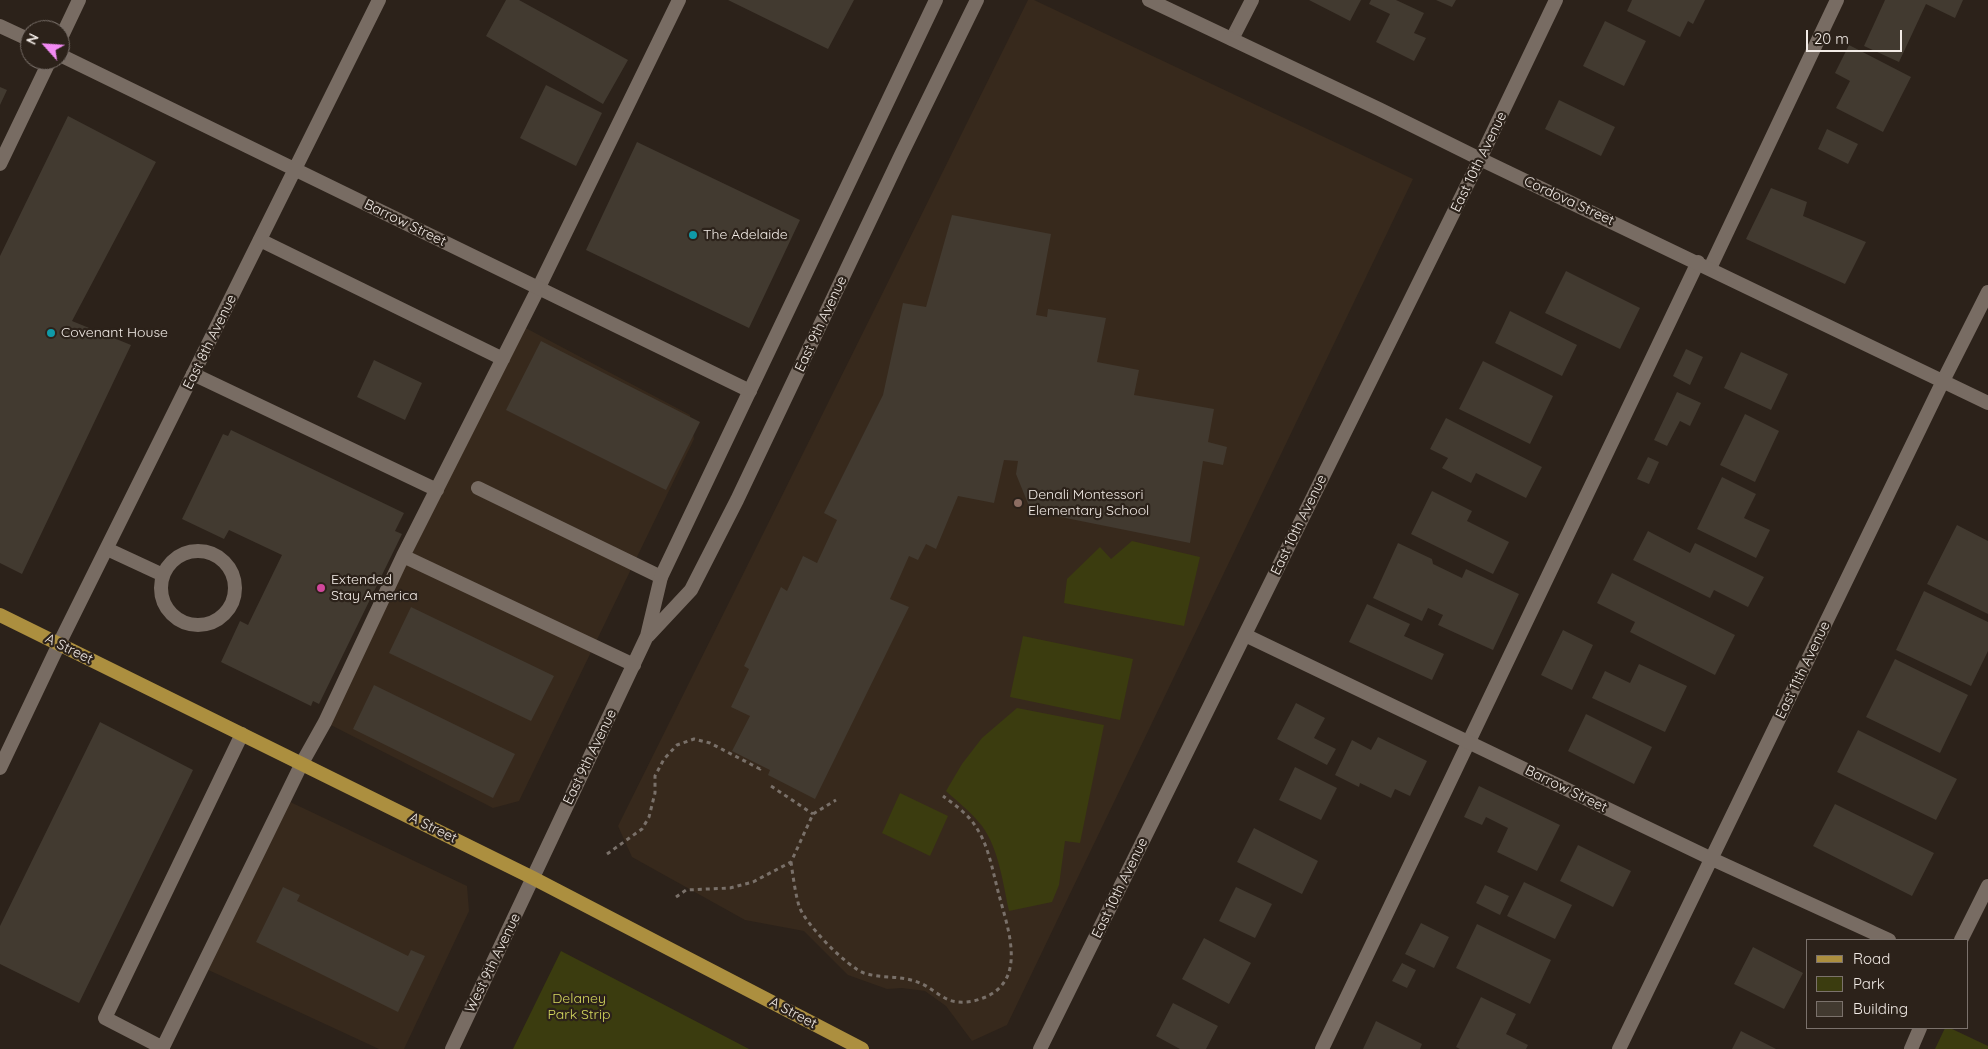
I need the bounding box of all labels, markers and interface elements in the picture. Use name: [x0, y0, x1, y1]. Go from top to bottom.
north arrow: [20, 20, 70, 70]
scale bar: [1808, 20, 1904, 52]
text: 20 m: [1814, 29, 1849, 48]
text: N: [22, 30, 43, 47]
street label: East 10th Avenue: [1447, 109, 1511, 215]
street label: Cordova Street: [1521, 173, 1617, 229]
street label: Barrow Street: [361, 196, 449, 250]
place label: The Adelaide: [703, 227, 788, 243]
marker: The Adelaide: [687, 229, 699, 241]
street label: East 9th Avenue: [791, 273, 851, 375]
street label: East 8th Avenue: [180, 292, 240, 392]
place label: Covenant House: [61, 325, 168, 341]
marker: Covenant House: [45, 327, 57, 339]
street label: East 10th Avenue: [1267, 472, 1331, 578]
place label: Denali Montessori Elementary School: [1028, 487, 1149, 520]
marker: Denali Montessori Elementary School: [1012, 497, 1024, 509]
place label: Extended Stay America: [331, 572, 418, 604]
marker: Extended Stay America: [315, 582, 327, 594]
street label: East 11th Avenue: [1772, 619, 1834, 721]
street label: A Street: [42, 630, 96, 668]
street label: East 9th Avenue: [560, 707, 620, 807]
street label: Barrow Street: [1522, 762, 1610, 816]
street label: A Street: [406, 809, 460, 847]
street label: East 10th Avenue: [1088, 835, 1152, 941]
street label: West 9th Avenue: [462, 911, 524, 1015]
legend: [1806, 939, 1968, 1029]
text: Road: [1853, 949, 1890, 968]
text: Park: [1853, 974, 1885, 993]
park label: Delaney Park Strip: [548, 991, 610, 1024]
street label: A Street: [766, 994, 820, 1032]
text: Building: [1853, 999, 1908, 1018]

